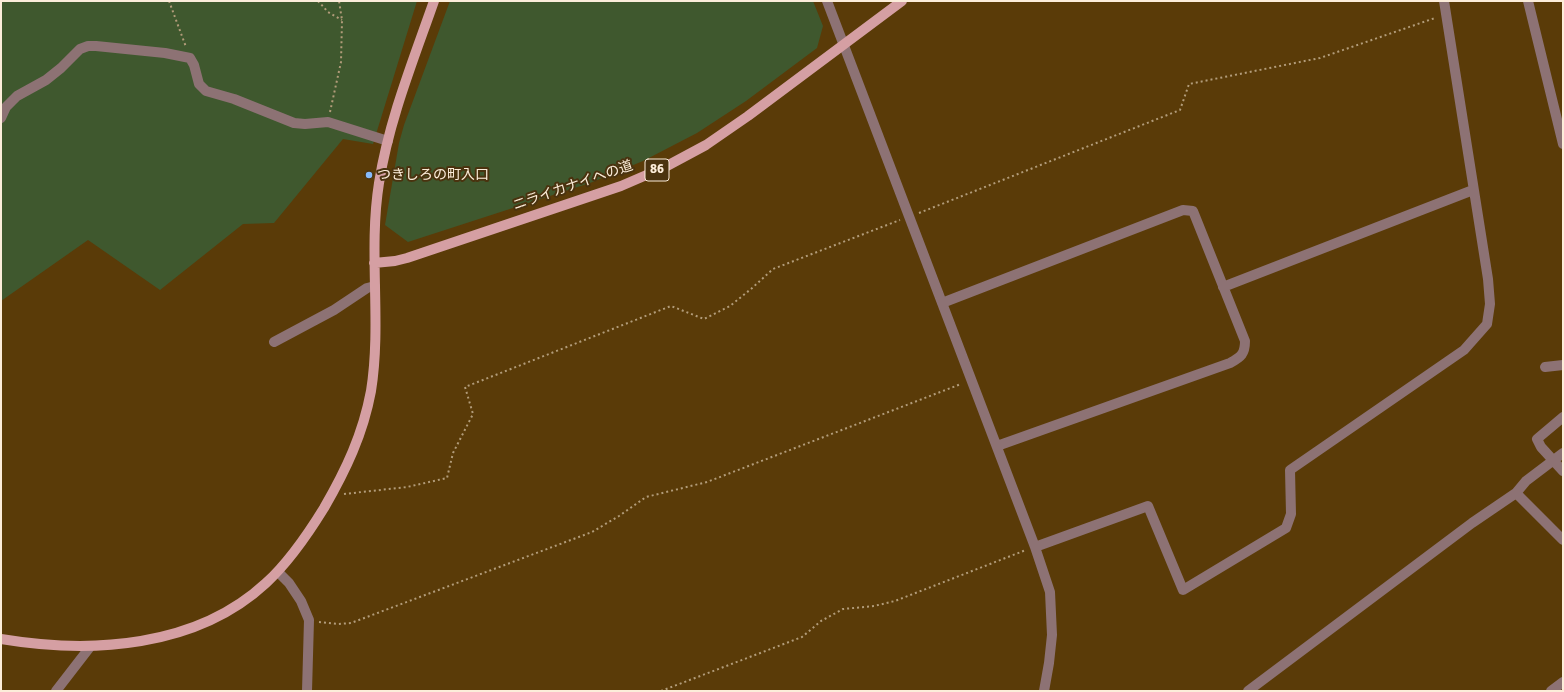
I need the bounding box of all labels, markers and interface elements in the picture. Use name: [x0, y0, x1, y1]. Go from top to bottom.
street label: ニライカナイへの道: [511, 158, 635, 214]
road number: 86: [645, 159, 669, 181]
place label: つきしろの町入口: [377, 167, 489, 183]
marker: つきしろの町入口: [364, 170, 374, 180]

